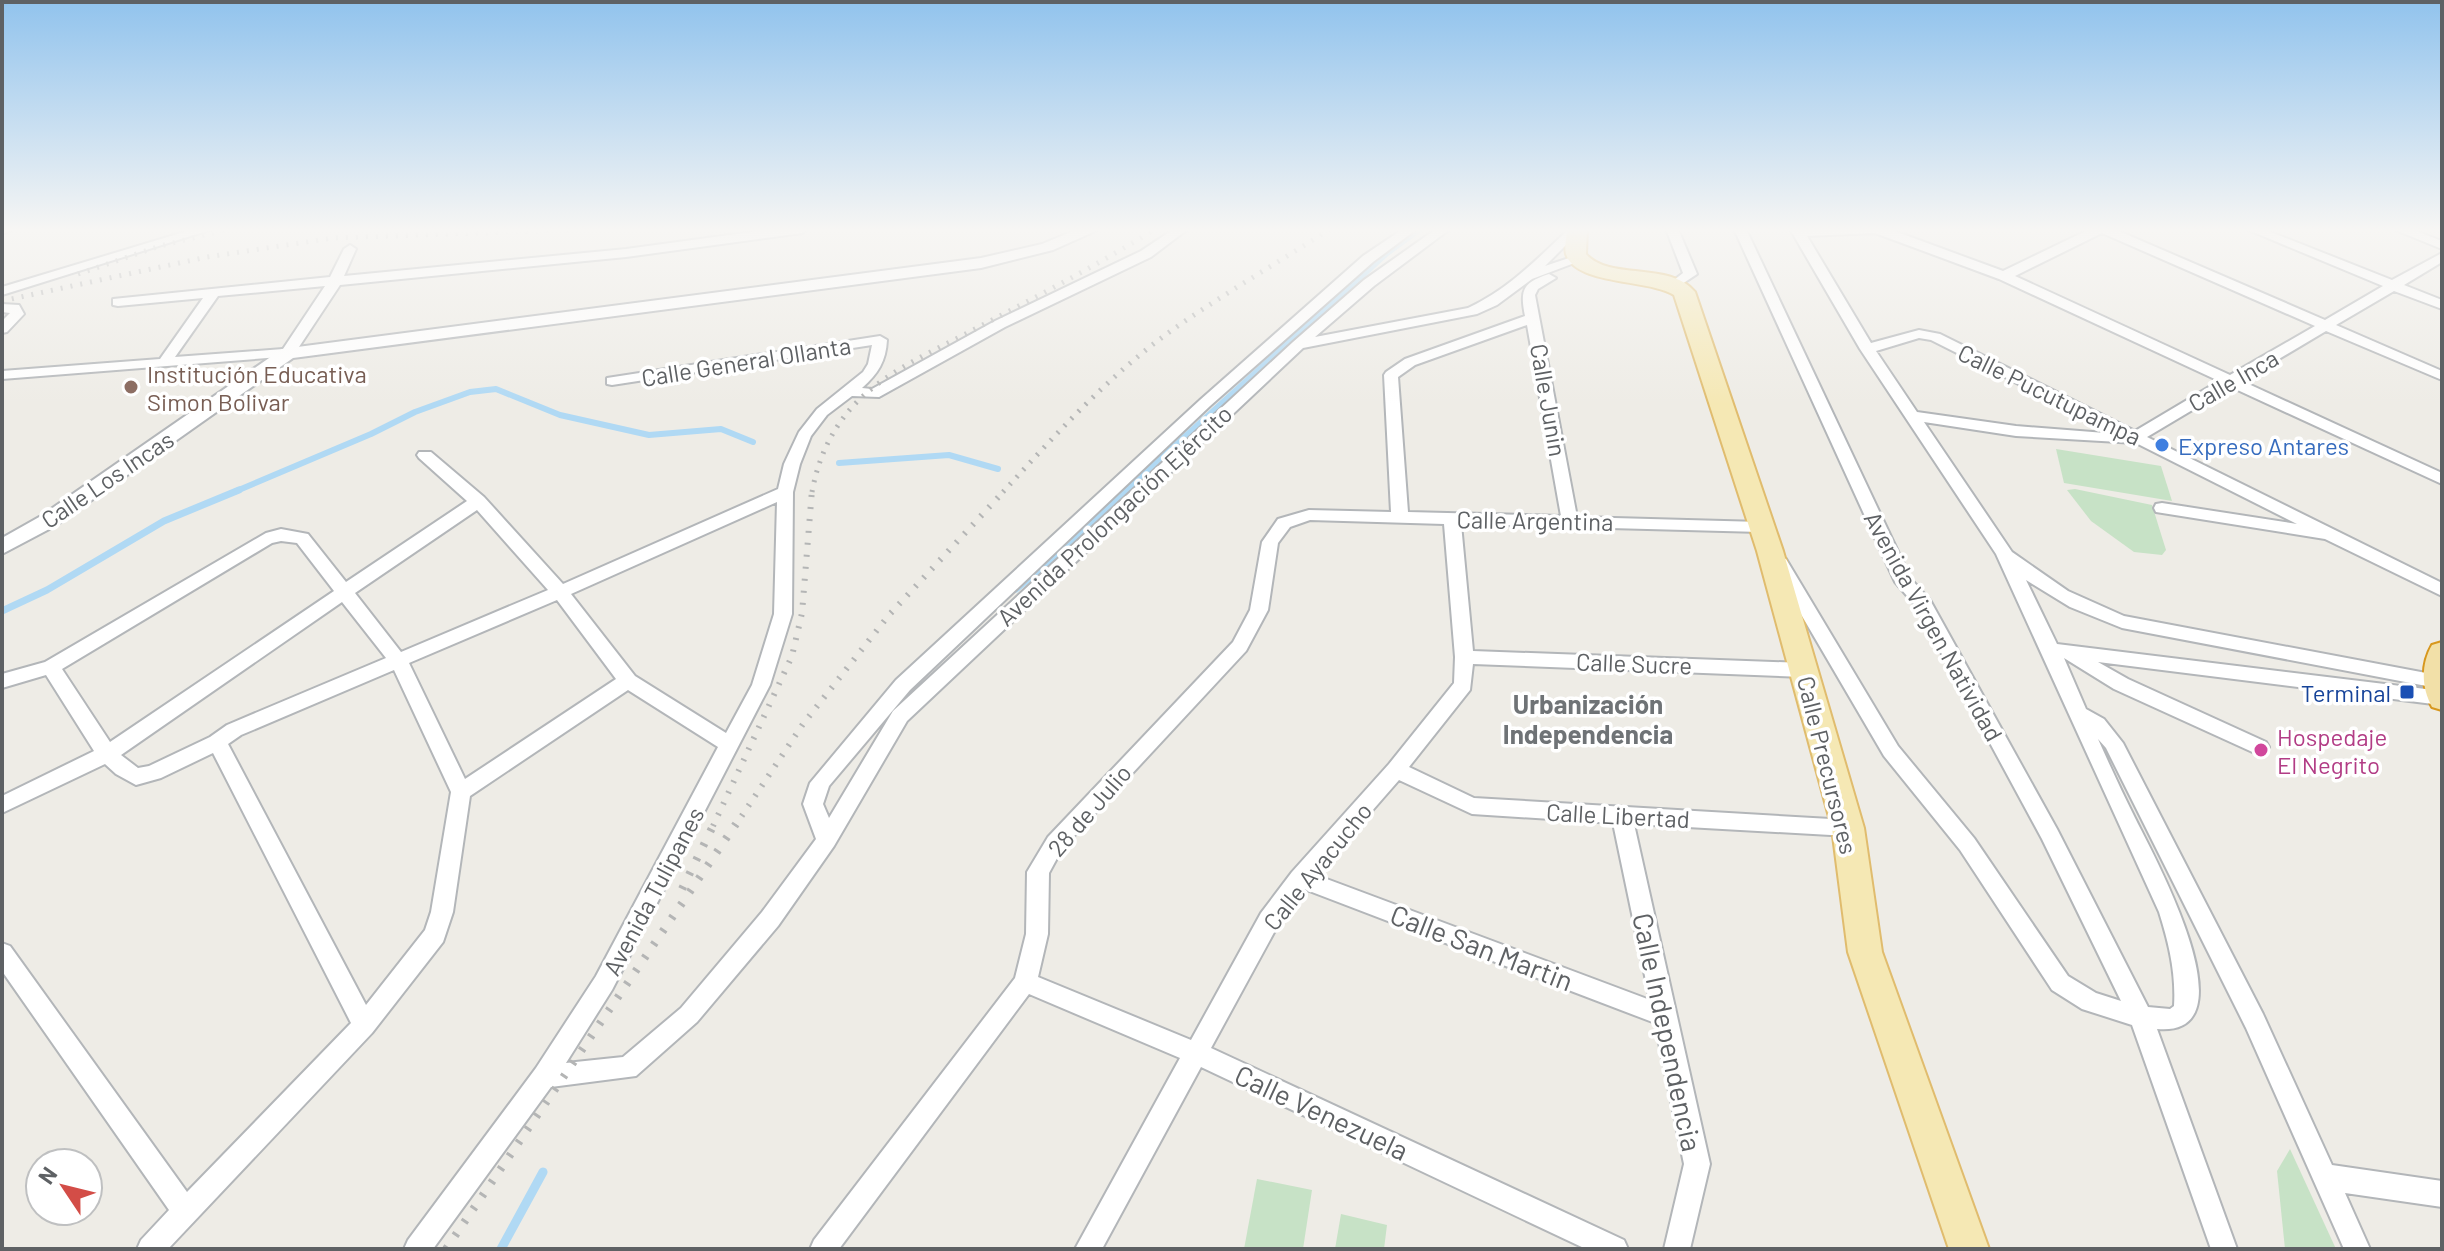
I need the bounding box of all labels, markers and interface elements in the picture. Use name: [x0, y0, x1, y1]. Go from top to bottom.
street label: Calle General Ollanta: [639, 330, 853, 392]
street label: Calle Pucutupampa: [1954, 337, 2146, 451]
street label: Calle Junin: [1525, 341, 1573, 459]
street label: Calle Inca: [2183, 343, 2283, 417]
place label: Institución Educativa Simon Bolivar: [147, 359, 367, 416]
marker: Institución Educativa Simon Bolivar: [122, 378, 140, 396]
street label: Avenida Prolongación Ejército: [991, 399, 1237, 631]
street label: Calle Los Incas: [35, 424, 179, 534]
place label: Expreso Antares: [2178, 431, 2349, 460]
marker: Expreso Antares: [2153, 436, 2171, 454]
street label: Calle Argentina: [1456, 504, 1614, 536]
street label: Avenida Virgen Natividad: [1859, 506, 2009, 746]
street label: Calle Sucre: [1575, 646, 1693, 680]
street label: Calle Precursores: [1792, 673, 1864, 857]
place label: Terminal: [2301, 678, 2391, 707]
marker: Terminal: [2398, 683, 2416, 701]
district label: Urbanización Independencia: [1503, 688, 1673, 749]
place label: Hospedaje El Negrito: [2277, 722, 2387, 779]
marker: Hospedaje El Negrito: [2252, 741, 2270, 759]
street label: 28 de Julio: [1041, 758, 1137, 862]
street label: Calle Ayacucho: [1257, 796, 1377, 936]
street label: Calle Libertad: [1545, 797, 1691, 833]
street label: Avenida Tulipanes: [596, 802, 710, 980]
street label: Calle San Martin: [1386, 897, 1578, 997]
street label: Calle Independencia: [1626, 910, 1710, 1154]
street label: Calle Venezuela: [1230, 1057, 1414, 1167]
north arrow: [24, 1147, 104, 1227]
text: N: [32, 1162, 62, 1188]

